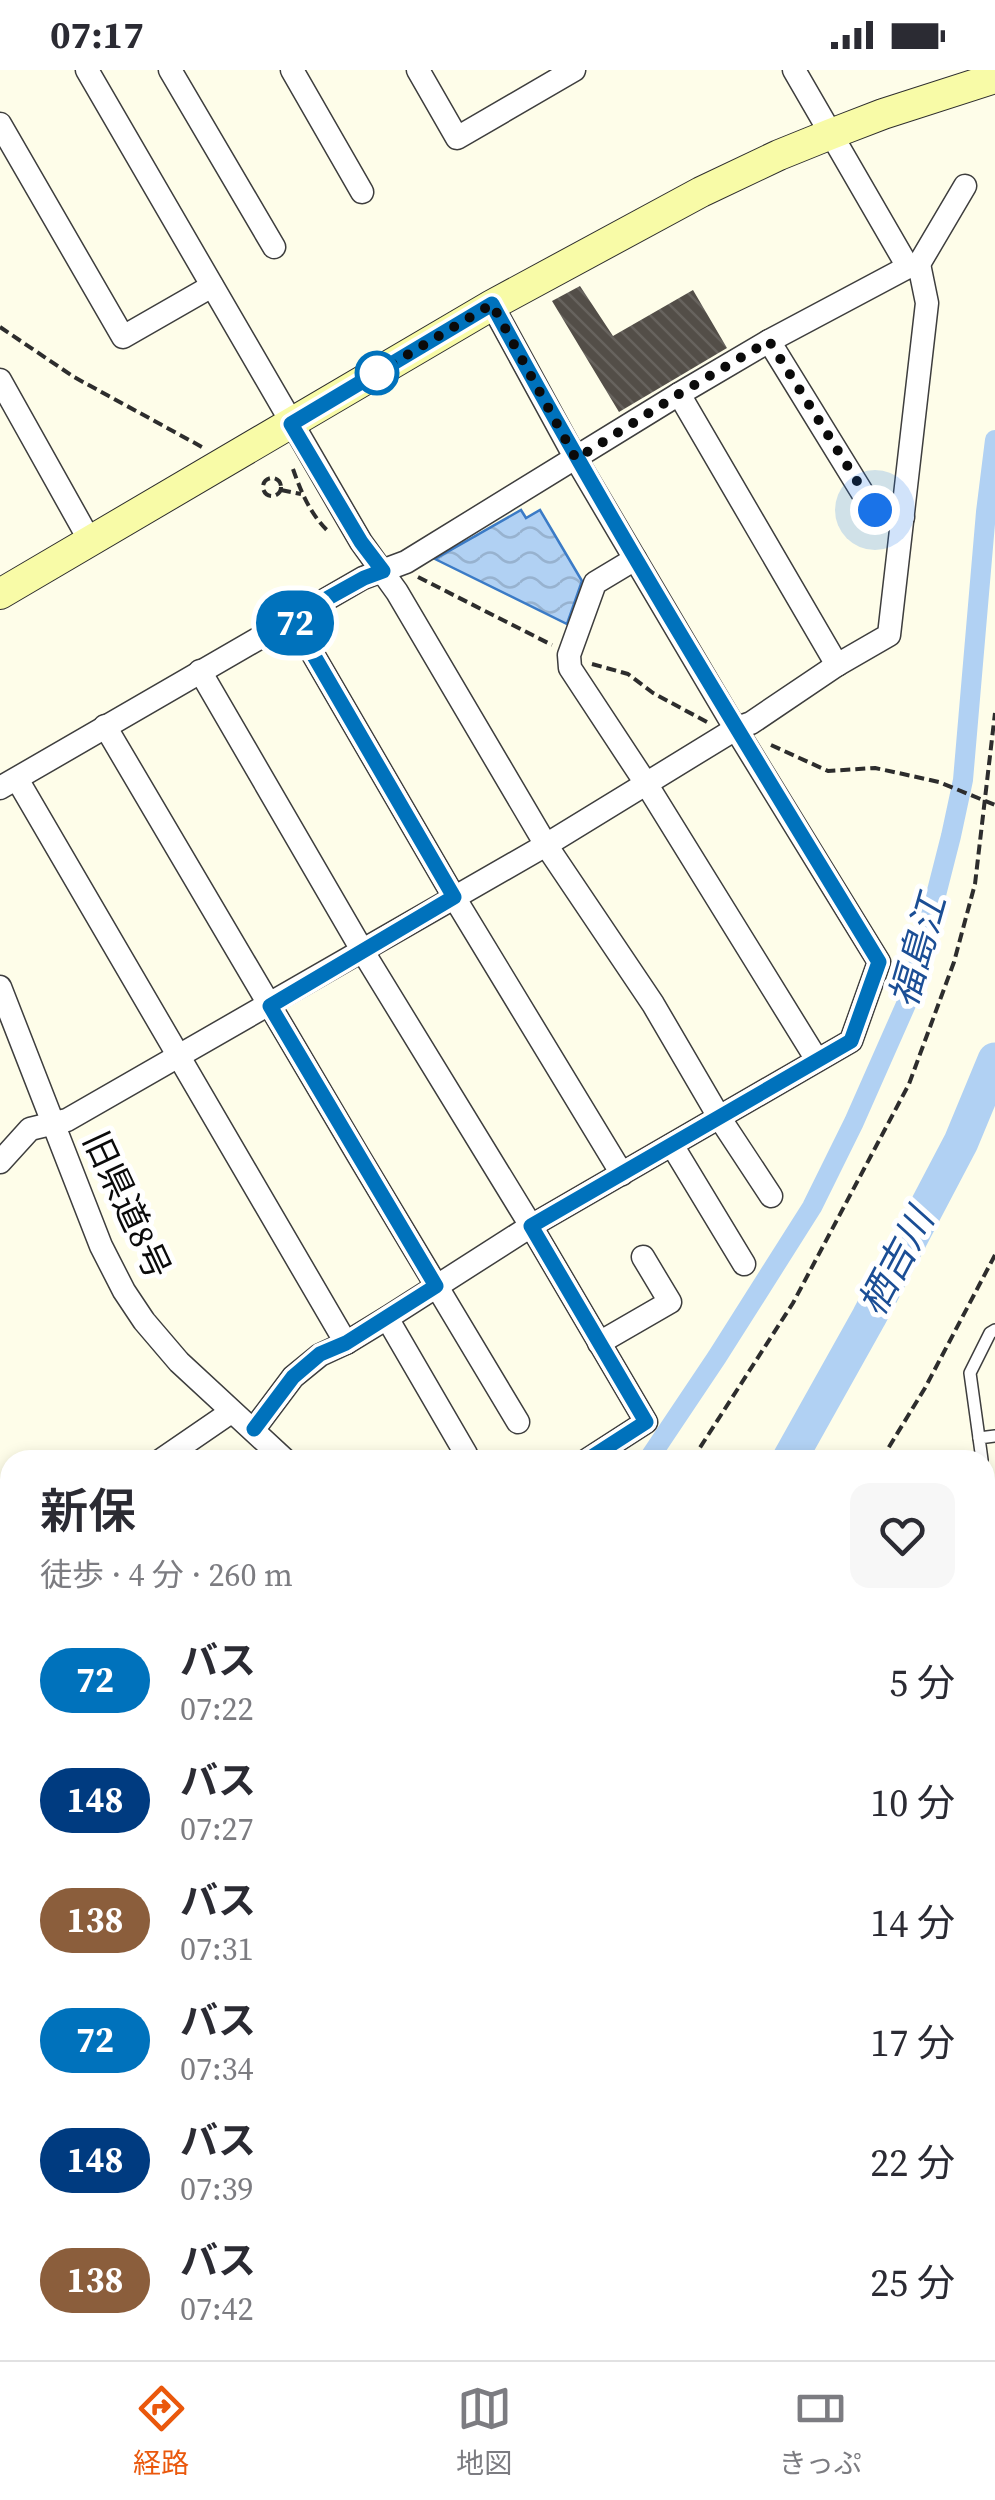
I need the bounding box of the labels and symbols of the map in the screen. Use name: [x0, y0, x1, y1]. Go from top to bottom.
unlabelled marker: [356, 352, 398, 394]
your location: [850, 485, 900, 535]
line badge: 72: [250, 590, 340, 656]
water label: 福島江: [877, 885, 960, 1013]
street label: 旧県道8号: [72, 1123, 182, 1287]
water label: 栖吉川: [846, 1196, 948, 1325]

